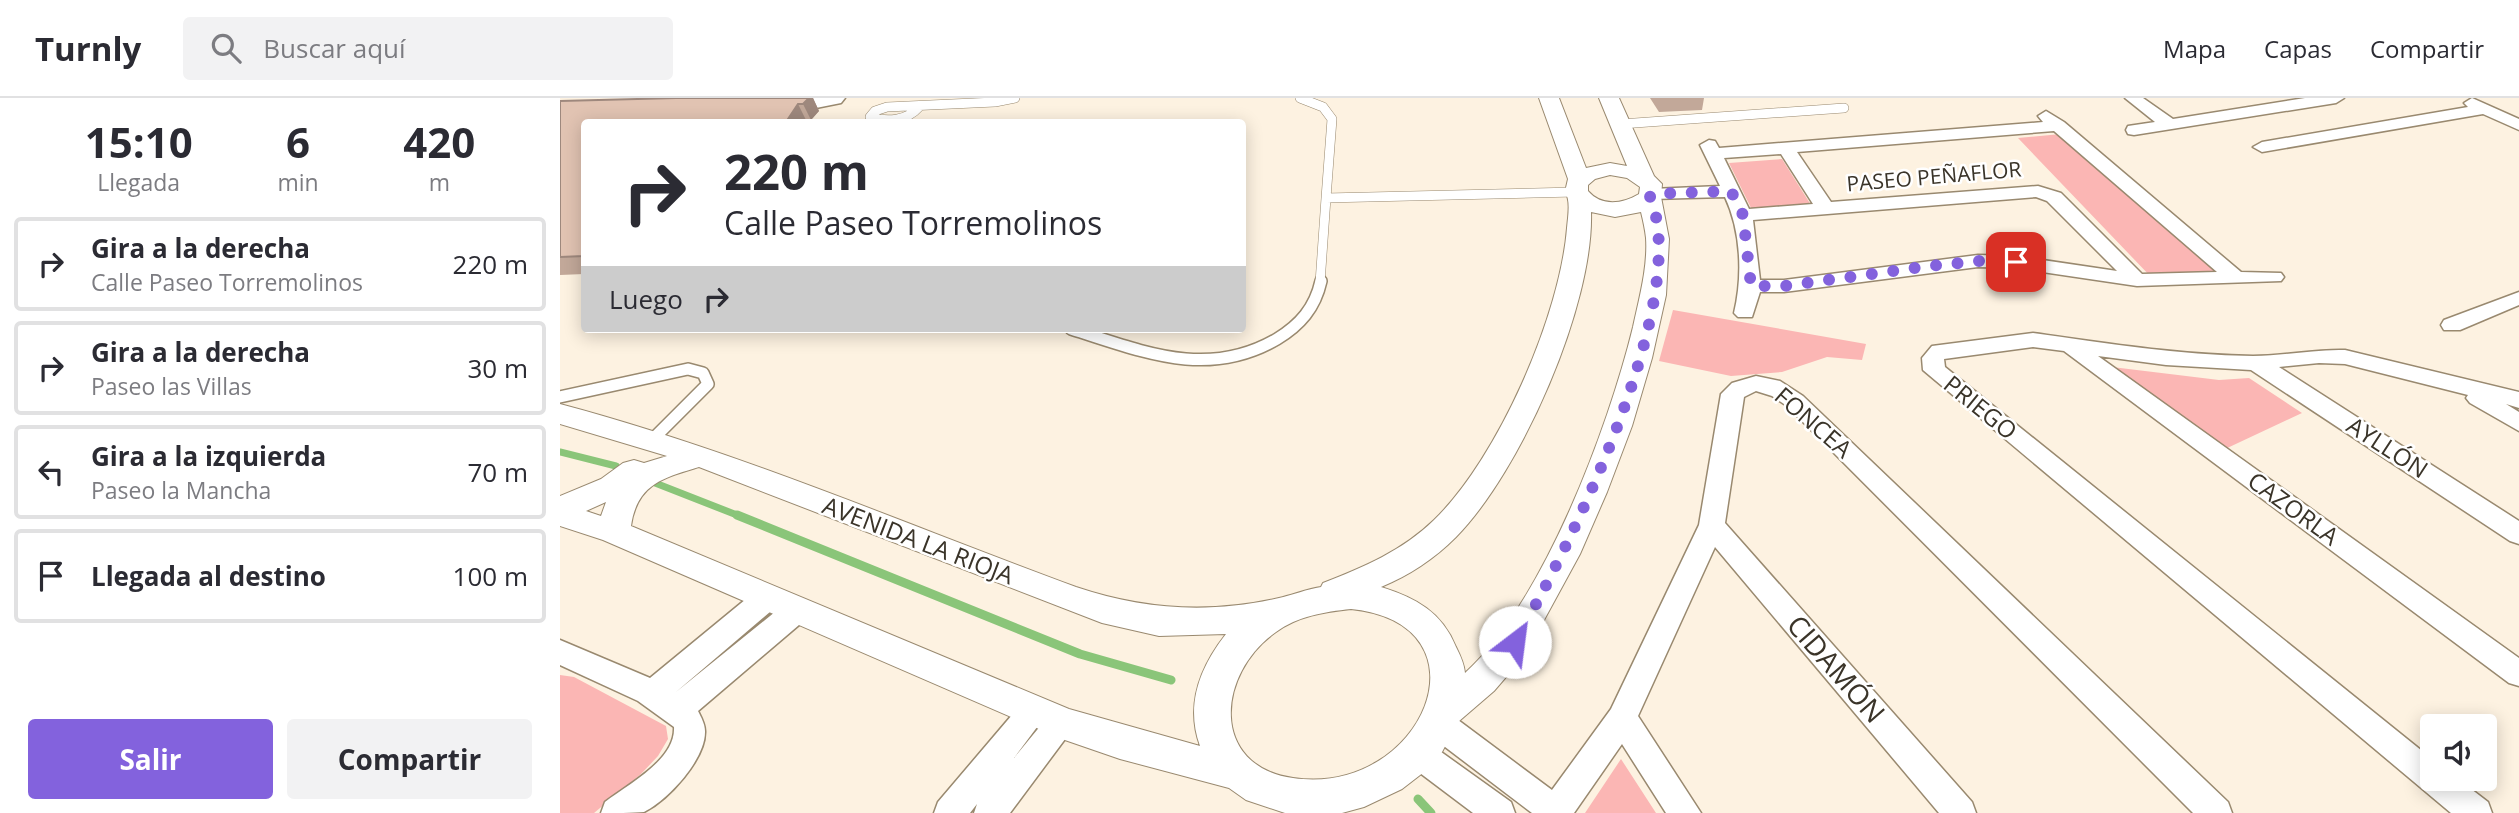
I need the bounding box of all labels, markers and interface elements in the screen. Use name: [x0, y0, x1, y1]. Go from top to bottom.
search box: [183, 17, 673, 80]
text: Turnly: [35, 26, 141, 71]
icon: search: [207, 29, 245, 67]
text: Buscar aquí: [263, 30, 406, 66]
text: Mapa: [2163, 32, 2226, 65]
text: Capas: [2264, 32, 2332, 65]
text: Compartir: [2370, 32, 2484, 65]
text: 15:10: [85, 113, 193, 170]
text: 6: [286, 113, 310, 170]
text: 420: [403, 113, 475, 170]
text: 220 m: [724, 138, 869, 204]
icon: right: [609, 147, 700, 238]
street label: PASEO PEÑAFLOR: [1845, 154, 2023, 198]
text: Llegada: [97, 166, 180, 198]
text: min: [277, 166, 319, 198]
text: m: [429, 166, 450, 198]
text: Calle Paseo Torremolinos: [724, 201, 1102, 244]
text: Gira a la derecha: [91, 230, 310, 266]
pin: [1986, 232, 2046, 292]
icon: arrive: [1997, 243, 2035, 281]
icon: right: [32, 245, 70, 283]
text: 220 m: [453, 246, 528, 282]
text: Calle Paseo Torremolinos: [91, 266, 363, 298]
icon: right: [697, 280, 735, 318]
text: Luego: [609, 281, 683, 317]
text: Gira a la derecha: [91, 334, 310, 370]
icon: right: [32, 349, 70, 387]
text: 30 m: [467, 350, 528, 386]
street label: PRIEGO: [1937, 367, 2025, 447]
text: Paseo las Villas: [91, 370, 252, 402]
street label: FONCEA: [1768, 379, 1860, 465]
street label: AYLLÓN: [2341, 408, 2435, 485]
text: Gira a la izquierda: [91, 438, 326, 474]
icon: left: [32, 453, 70, 491]
text: 70 m: [467, 454, 528, 490]
street label: CAZORLA: [2242, 464, 2347, 553]
text: Paseo la Mancha: [91, 474, 271, 506]
street label: AVENIDA LA RIOJA: [818, 488, 1020, 592]
icon: arrive: [32, 557, 70, 595]
text: Llegada al destino: [91, 558, 326, 594]
text: 100 m: [453, 558, 528, 594]
position arrow: [1478, 605, 1552, 679]
street label: CIDAMÓN: [1779, 606, 1894, 730]
map controls: [2420, 714, 2497, 791]
button: sound: [2420, 714, 2497, 791]
button: Salir: [28, 719, 273, 799]
button: Compartir: [287, 719, 532, 799]

